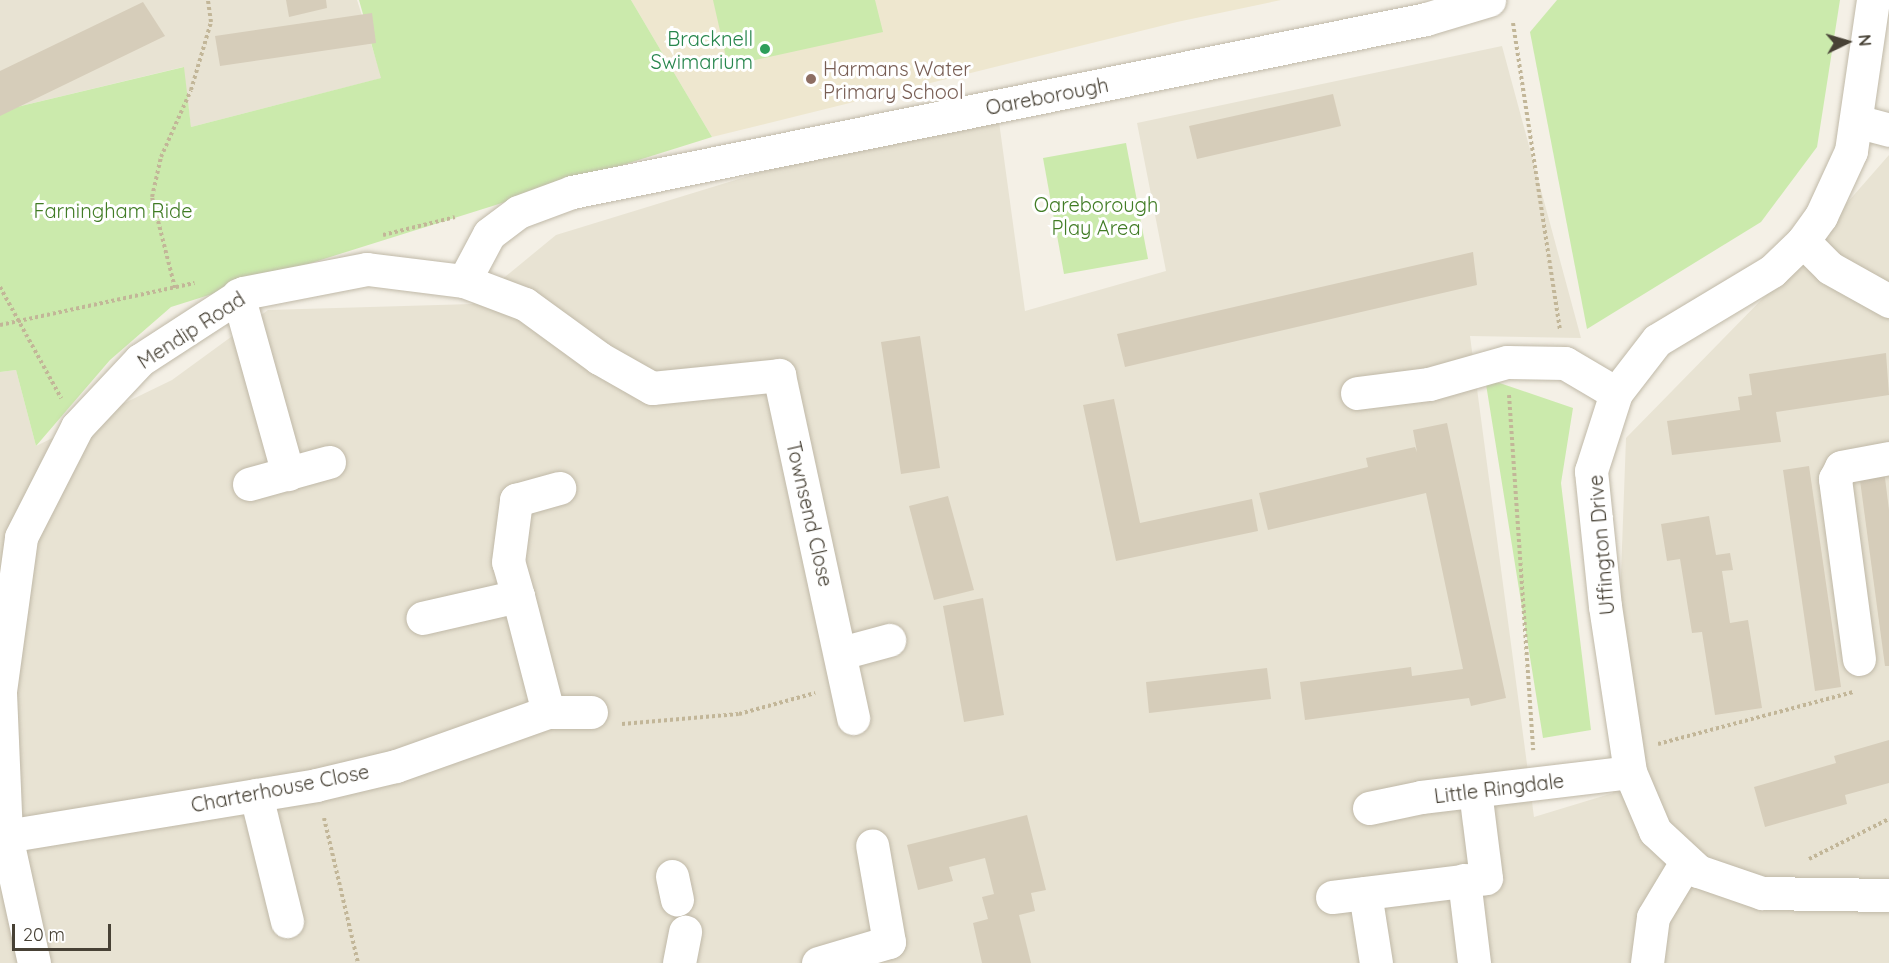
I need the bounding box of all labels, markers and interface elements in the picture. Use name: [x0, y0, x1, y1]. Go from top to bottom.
north arrow: [1817, 12, 1877, 72]
place label: Bracknell Swimarium: [650, 26, 753, 73]
text: N: [1854, 34, 1875, 47]
marker: Bracknell Swimarium: [758, 42, 772, 56]
place label: Harmans Water Primary School: [823, 56, 971, 103]
marker: Harmans Water Primary School: [804, 72, 818, 86]
street label: Oareborough: [984, 72, 1110, 120]
park label: Oareborough Play Area: [1034, 192, 1158, 239]
park label: Farningham Ride: [34, 198, 192, 222]
street label: Mendip Road: [133, 286, 249, 374]
street label: Townsend Close: [782, 439, 838, 589]
street label: Uffington Drive: [1583, 474, 1619, 616]
street label: Charterhouse Close: [189, 759, 371, 817]
street label: Little Ringdale: [1433, 768, 1565, 808]
scale bar: [15, 912, 114, 950]
text: 20 m: [23, 923, 65, 946]

